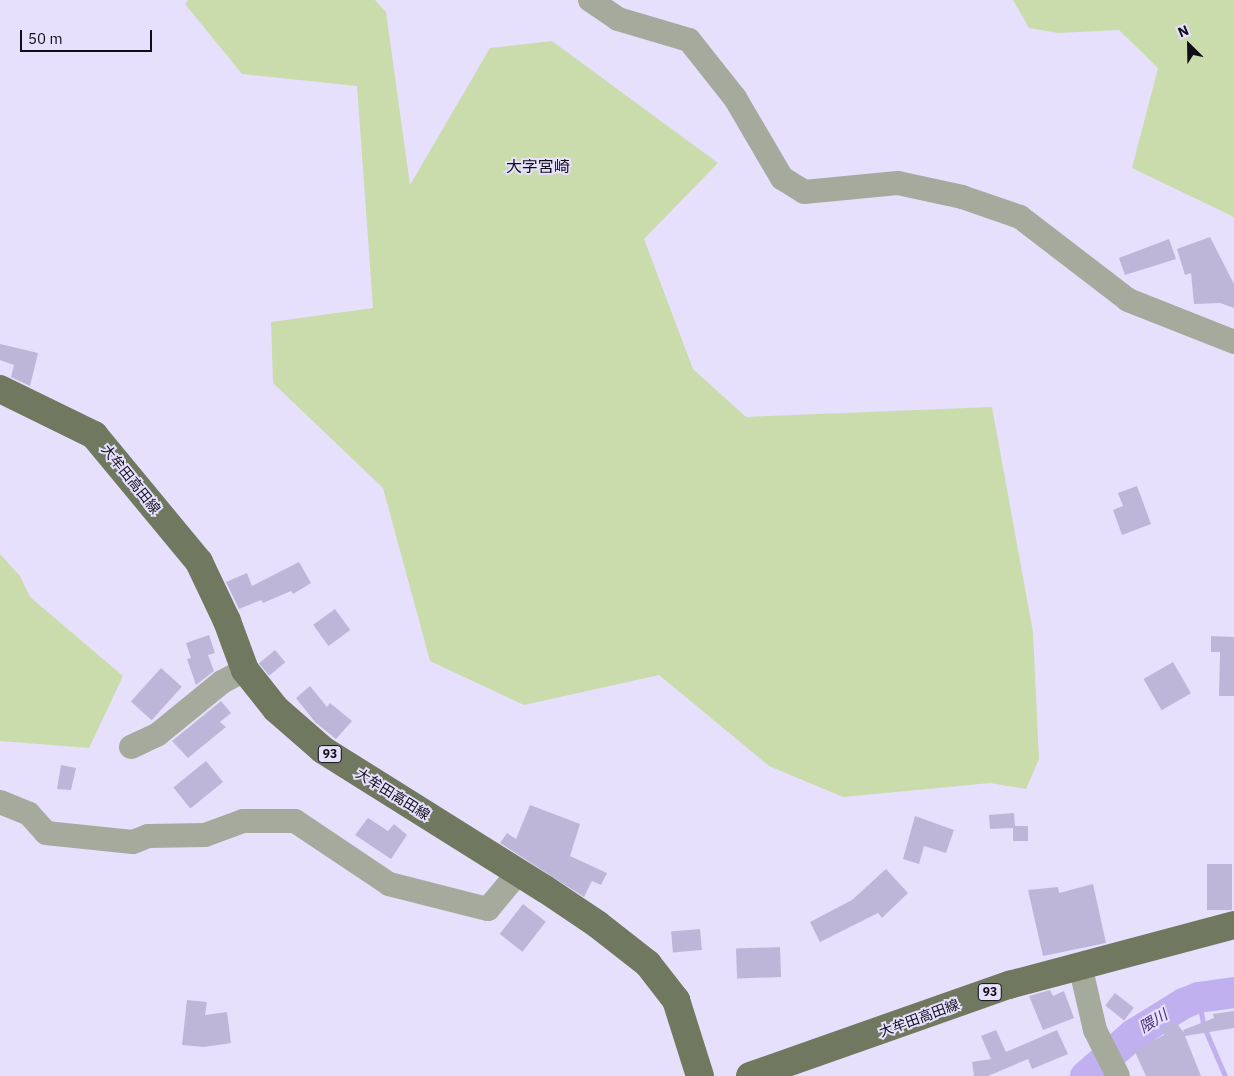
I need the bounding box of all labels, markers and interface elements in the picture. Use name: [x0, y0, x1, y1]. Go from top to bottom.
scale bar: [22, 20, 155, 52]
north arrow: [1164, 20, 1214, 70]
text: N: [1175, 21, 1191, 41]
text: 50 m: [28, 29, 63, 48]
district label: 大字宮崎: [506, 156, 570, 176]
street label: 大牟田高田線: [98, 441, 164, 517]
road number: 93: [318, 744, 342, 764]
street label: 大牟田高田線: [353, 765, 433, 823]
road number: 93: [978, 982, 1002, 1002]
street label: 大牟田高田線: [877, 996, 961, 1040]
water label: 隈川: [1136, 1006, 1170, 1036]

